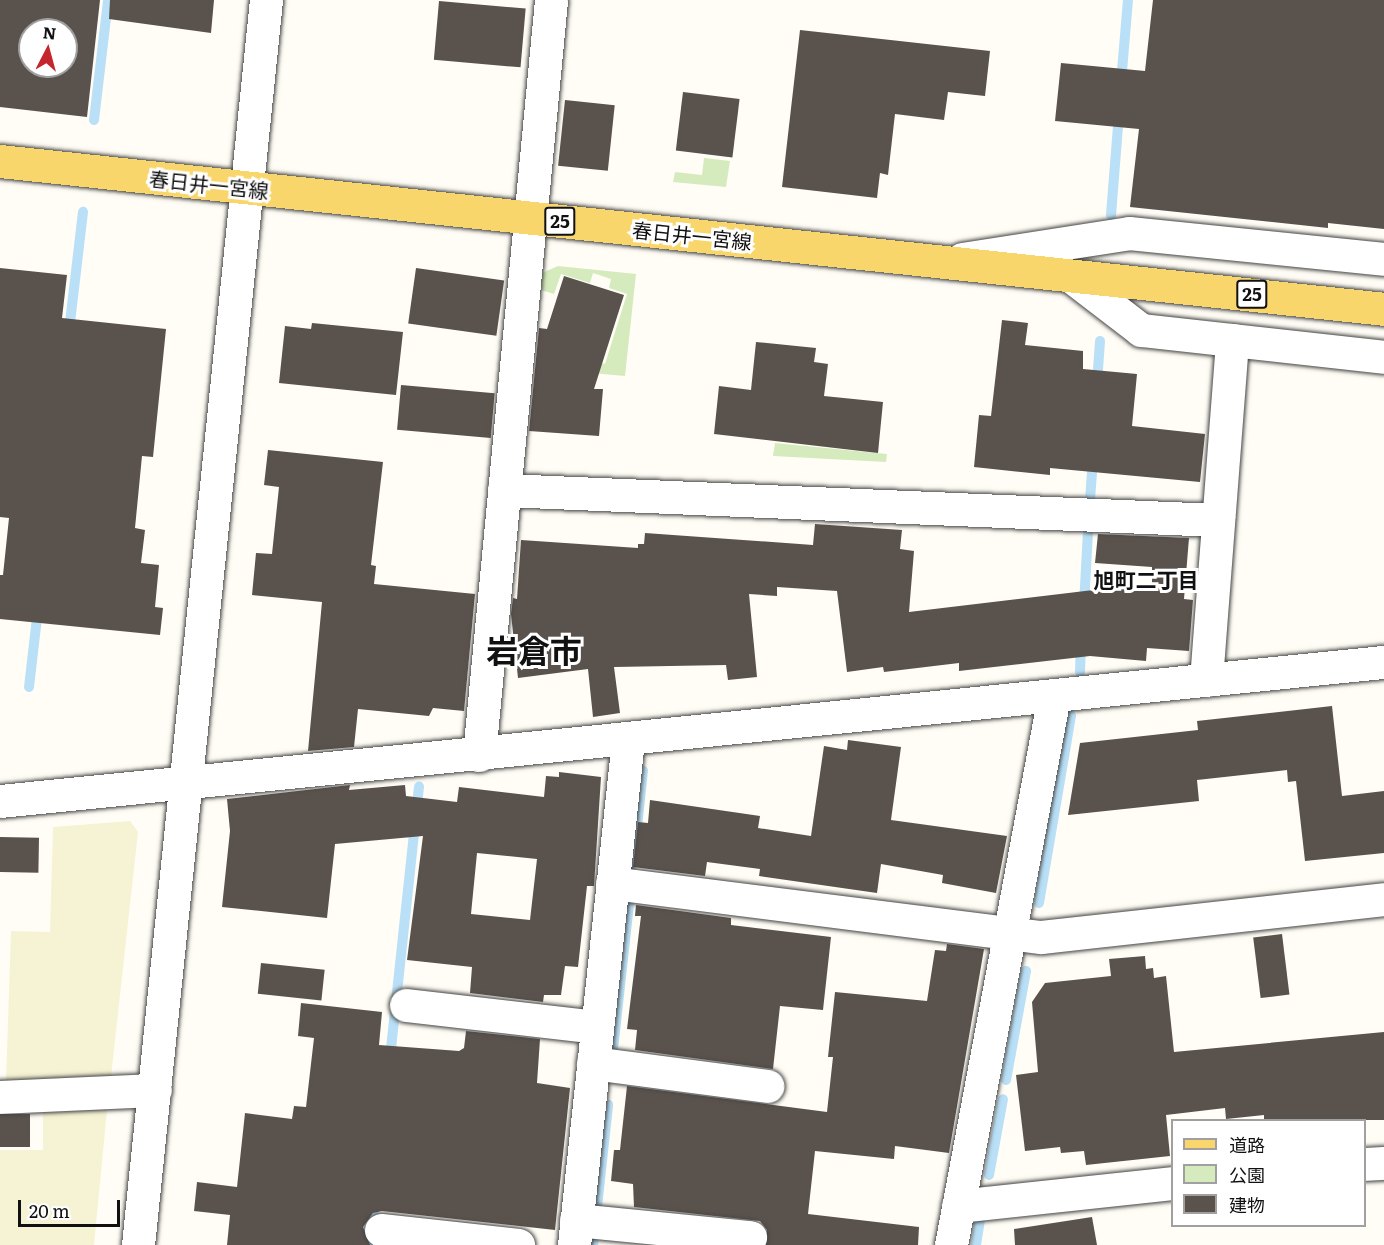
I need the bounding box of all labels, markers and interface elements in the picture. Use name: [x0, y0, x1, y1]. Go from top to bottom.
north arrow: [18, 18, 78, 78]
text: N: [42, 19, 58, 45]
street label: 春日井一宮線: [148, 166, 270, 202]
road number: 25: [544, 206, 576, 236]
street label: 春日井一宮線: [631, 217, 753, 253]
road number: 25: [1236, 279, 1268, 309]
district label: 旭町二丁目: [1094, 566, 1198, 592]
district label: 岩倉市: [486, 630, 582, 668]
legend: [1171, 1119, 1366, 1227]
text: 道路: [1229, 1131, 1265, 1158]
text: 公園: [1229, 1161, 1265, 1188]
scale bar: [21, 1188, 123, 1226]
text: 建物: [1229, 1191, 1265, 1218]
text: 20 m: [29, 1197, 70, 1224]

